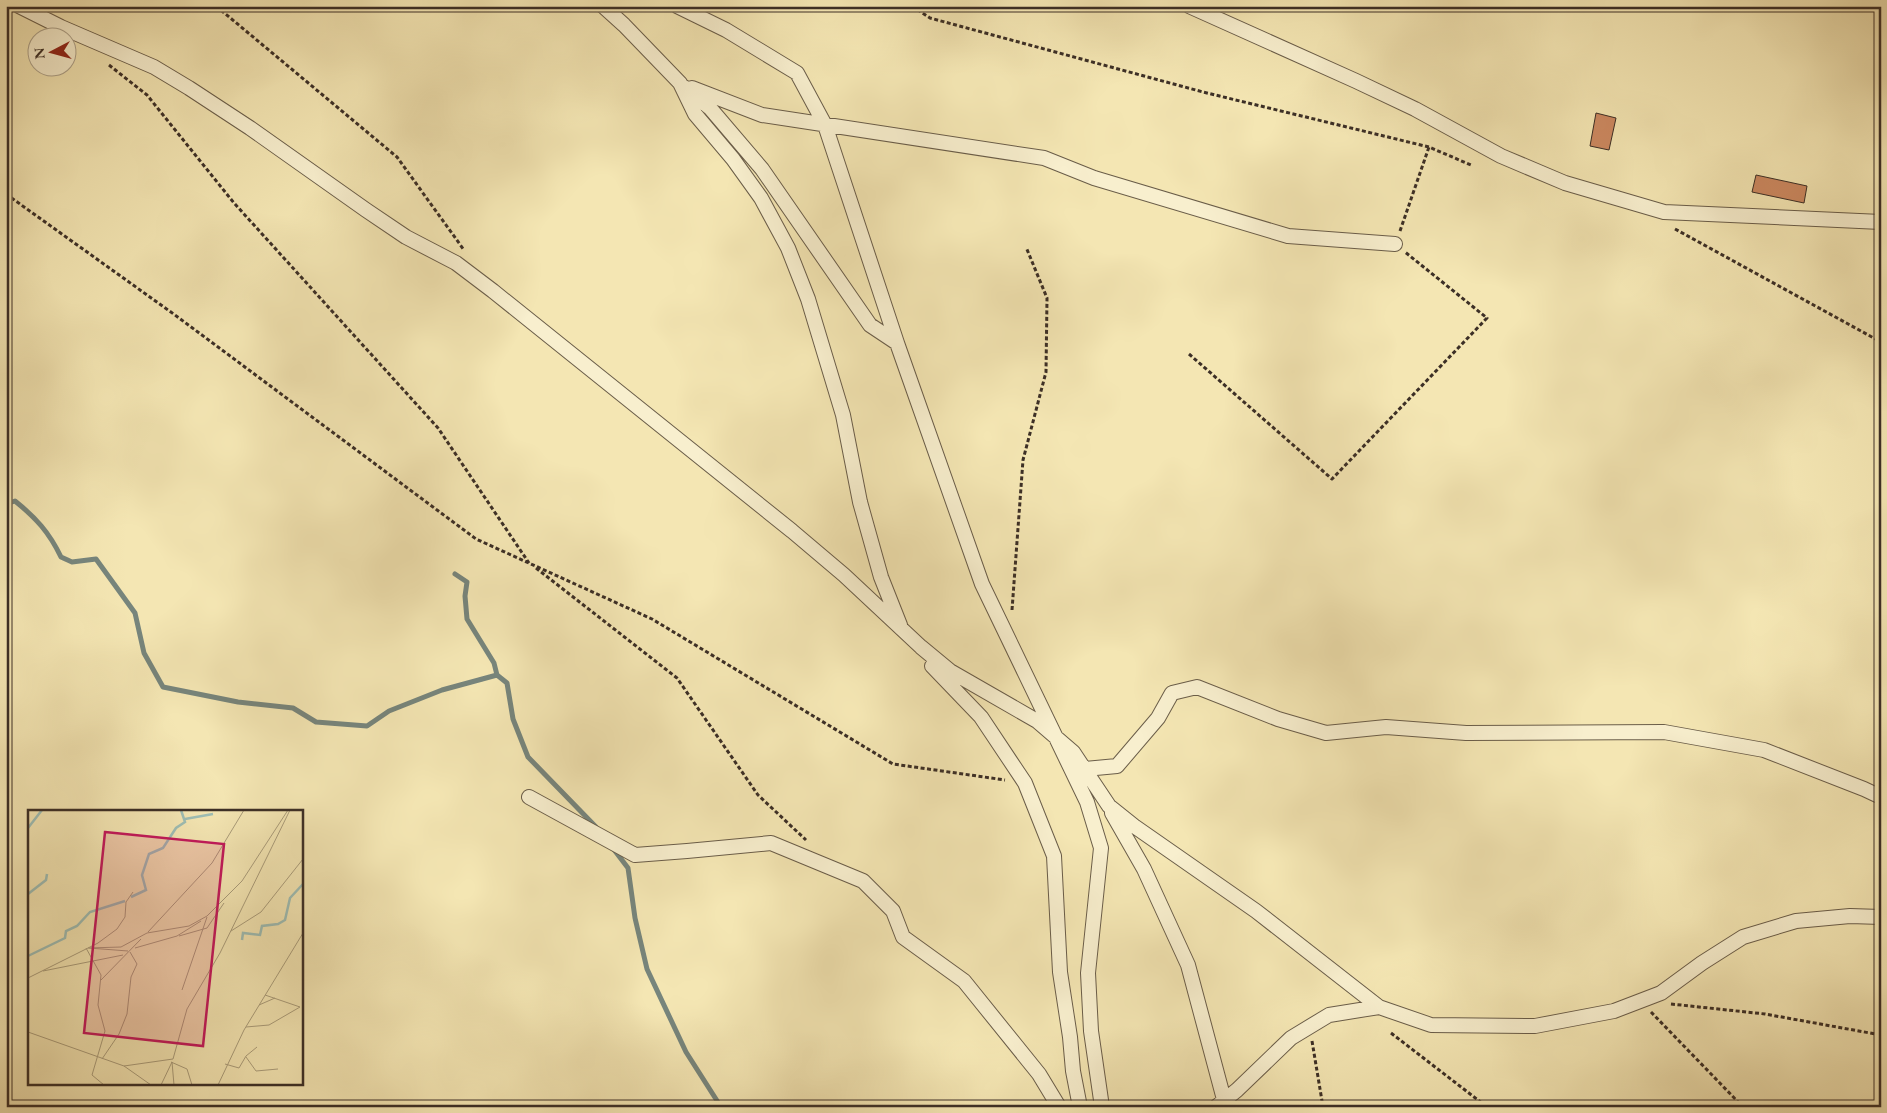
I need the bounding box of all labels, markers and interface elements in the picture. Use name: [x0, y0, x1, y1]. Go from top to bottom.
north arrow: [28, 28, 78, 78]
text: N: [29, 46, 49, 60]
inset map: [28, 810, 302, 1086]

